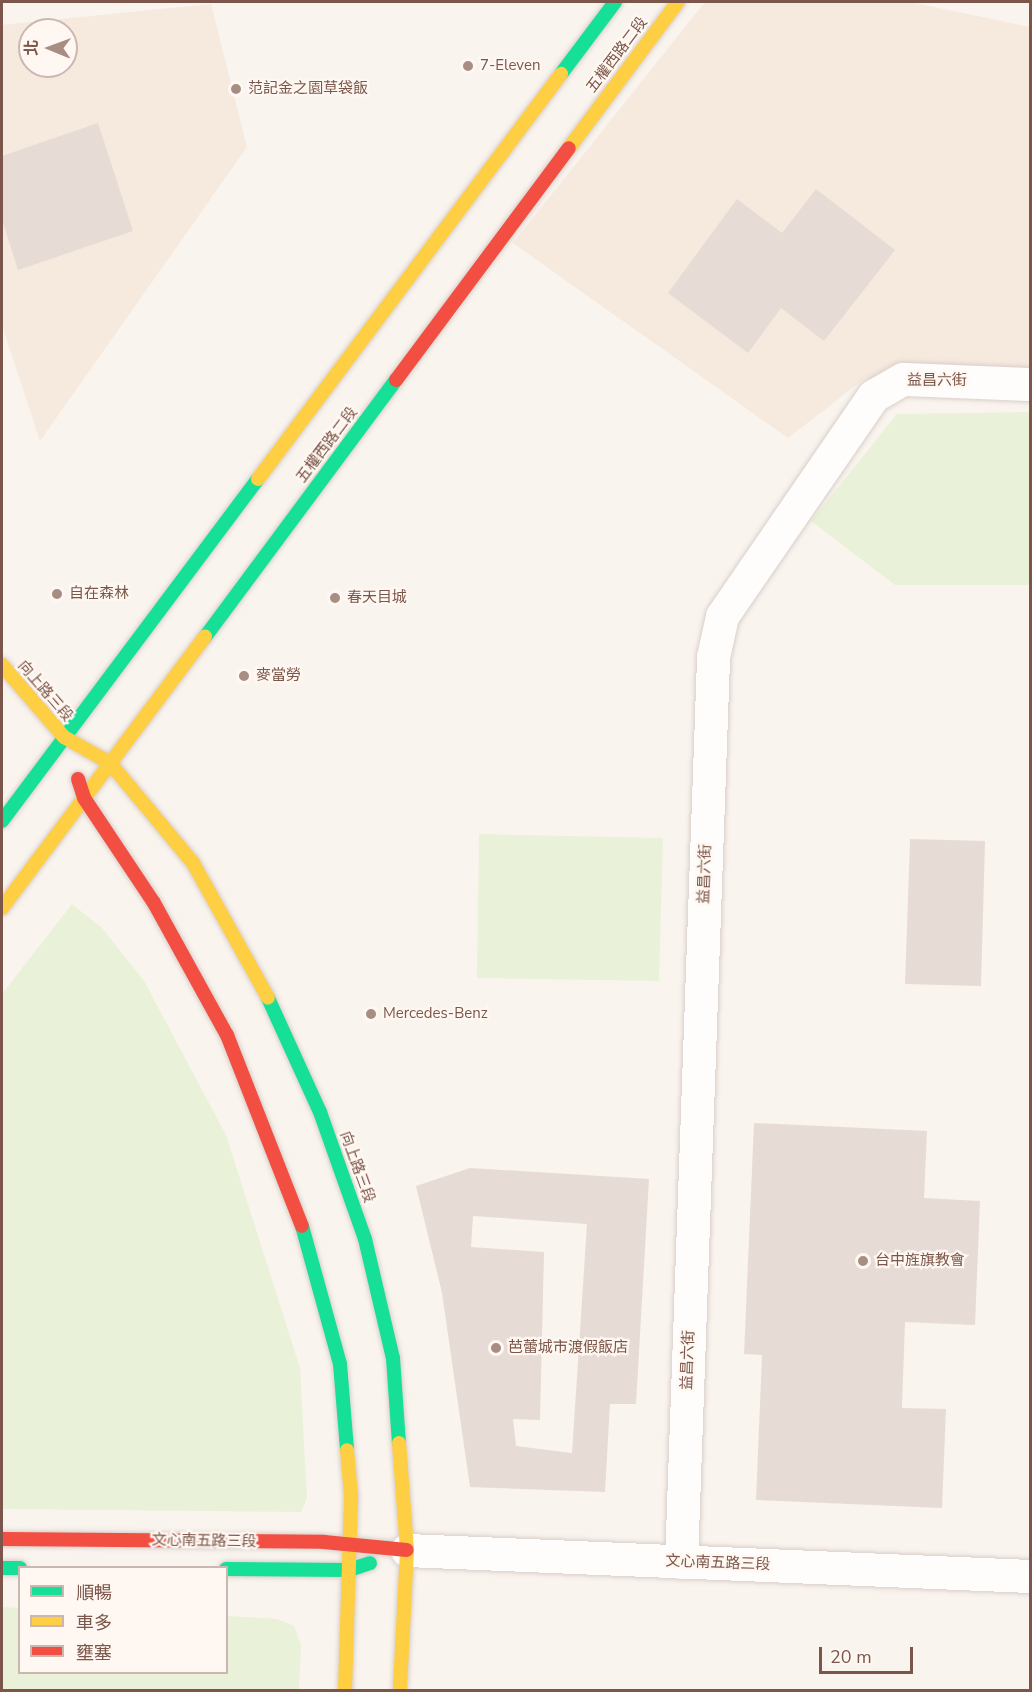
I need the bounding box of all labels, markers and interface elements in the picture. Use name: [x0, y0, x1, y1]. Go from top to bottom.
street label: 五權西路二段: [583, 14, 651, 96]
north arrow: [18, 18, 78, 78]
text: 北: [21, 40, 43, 56]
place label: 7-Eleven: [480, 57, 540, 75]
marker: 7-Eleven: [461, 59, 475, 73]
place label: 范記金之園草袋飯: [248, 80, 368, 98]
marker: 范記金之園草袋飯: [229, 82, 243, 96]
street label: 益昌六街: [907, 372, 967, 390]
street label: 五權西路二段: [293, 404, 361, 486]
place label: 自在森林: [69, 585, 129, 603]
marker: 自在森林: [50, 587, 64, 601]
place label: 春天目城: [347, 589, 407, 607]
marker: 春天目城: [328, 591, 342, 605]
street label: 向上路三段: [14, 657, 76, 725]
place label: 麥當勞: [256, 667, 301, 685]
marker: 麥當勞: [237, 669, 251, 683]
street label: 益昌六街: [695, 844, 715, 904]
place label: Mercedes-Benz: [383, 1005, 488, 1023]
marker: Mercedes-Benz: [364, 1007, 378, 1021]
street label: 向上路三段: [336, 1129, 378, 1205]
place label: 台中旌旗教會: [875, 1252, 965, 1270]
marker: 台中旌旗教會: [856, 1254, 870, 1268]
street label: 益昌六街: [678, 1330, 698, 1390]
place label: 芭蕾城市渡假飯店: [508, 1339, 628, 1357]
marker: 芭蕾城市渡假飯店: [489, 1341, 503, 1355]
street label: 文心南五路三段: [151, 1531, 257, 1551]
street label: 文心南五路三段: [665, 1552, 771, 1574]
legend: [18, 1566, 228, 1674]
text: 順暢: [76, 1581, 112, 1605]
text: 車多: [76, 1611, 112, 1635]
scale bar: [822, 1635, 916, 1673]
text: 壅塞: [76, 1641, 112, 1665]
text: 20 m: [830, 1645, 872, 1669]

